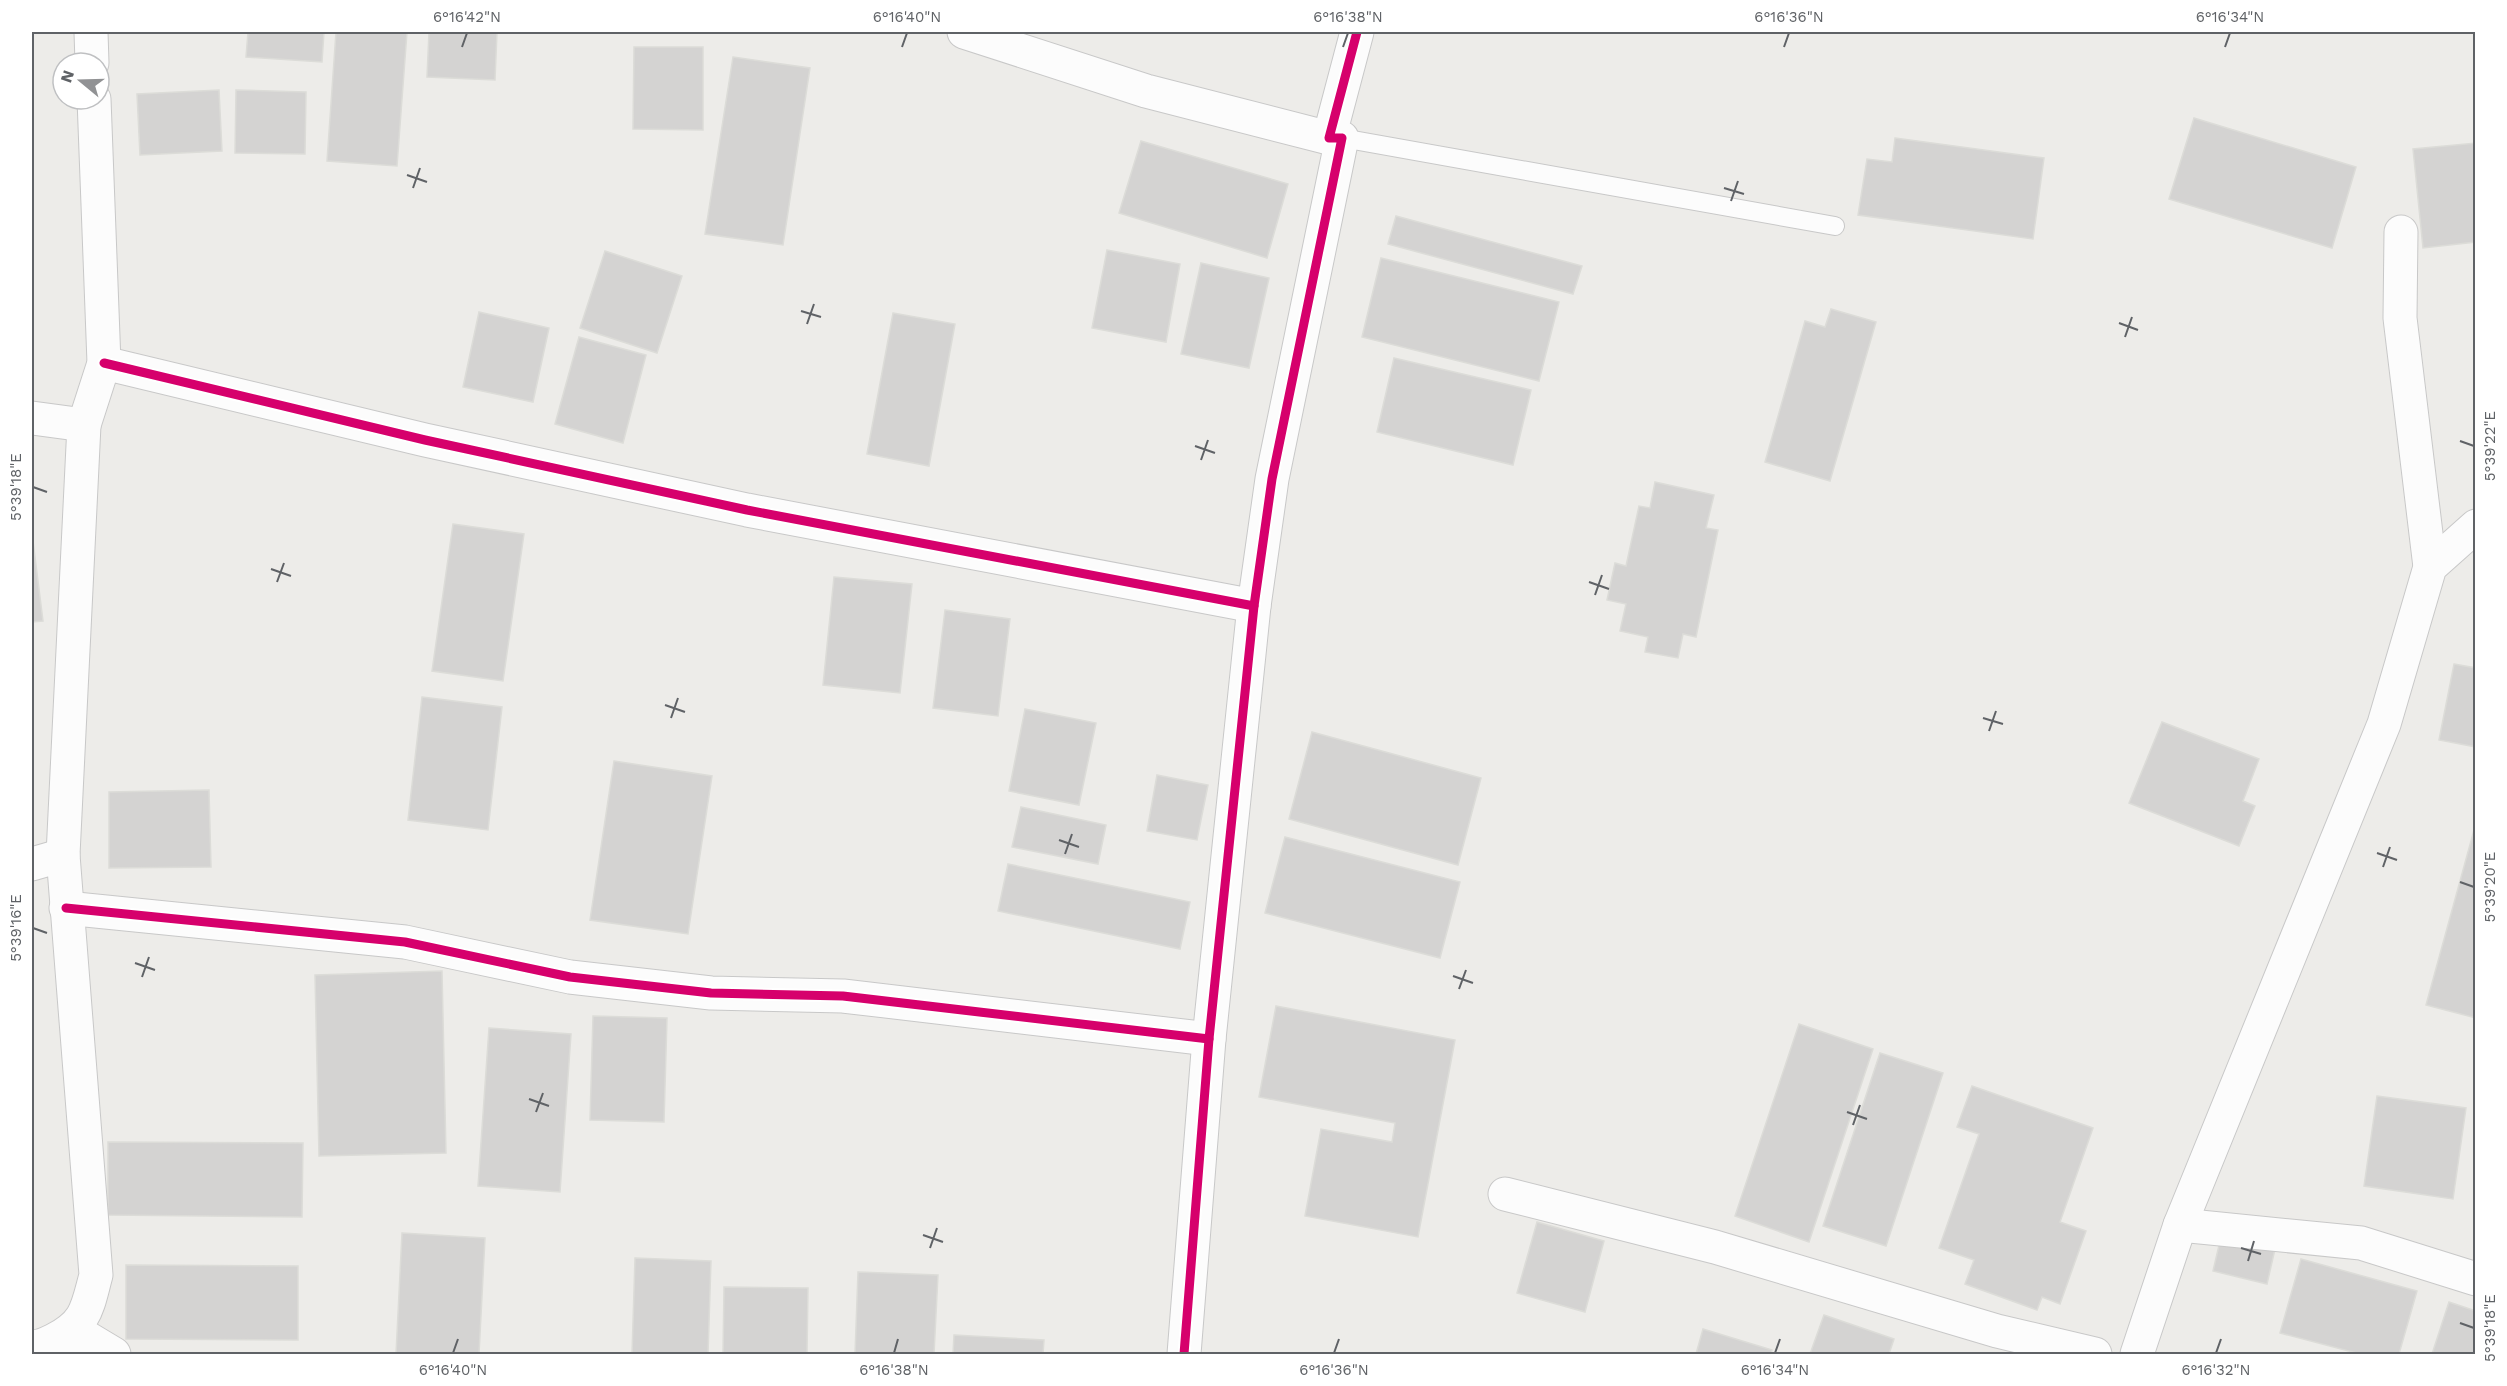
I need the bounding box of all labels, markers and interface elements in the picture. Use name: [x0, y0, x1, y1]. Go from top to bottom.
text: 6°16'42"N: [433, 8, 501, 26]
text: 6°16'40"N: [873, 8, 941, 26]
text: 6°16'38"N: [1313, 8, 1383, 26]
text: 6°16'36"N: [1754, 8, 1824, 26]
text: 6°16'34"N: [2196, 8, 2264, 26]
north arrow: [51, 51, 111, 111]
text: N: [56, 68, 78, 85]
text: 5°39'22"E: [2481, 411, 2499, 481]
text: 5°39'18"E: [7, 453, 25, 521]
text: 5°39'20"E: [2481, 852, 2499, 922]
text: 5°39'16"E: [7, 894, 25, 962]
text: 5°39'18"E: [2481, 1294, 2499, 1362]
text: 6°16'40"N: [419, 1361, 487, 1379]
text: 6°16'38"N: [859, 1361, 929, 1379]
text: 6°16'36"N: [1299, 1361, 1369, 1379]
text: 6°16'34"N: [1741, 1361, 1809, 1379]
text: 6°16'32"N: [2181, 1361, 2251, 1379]

